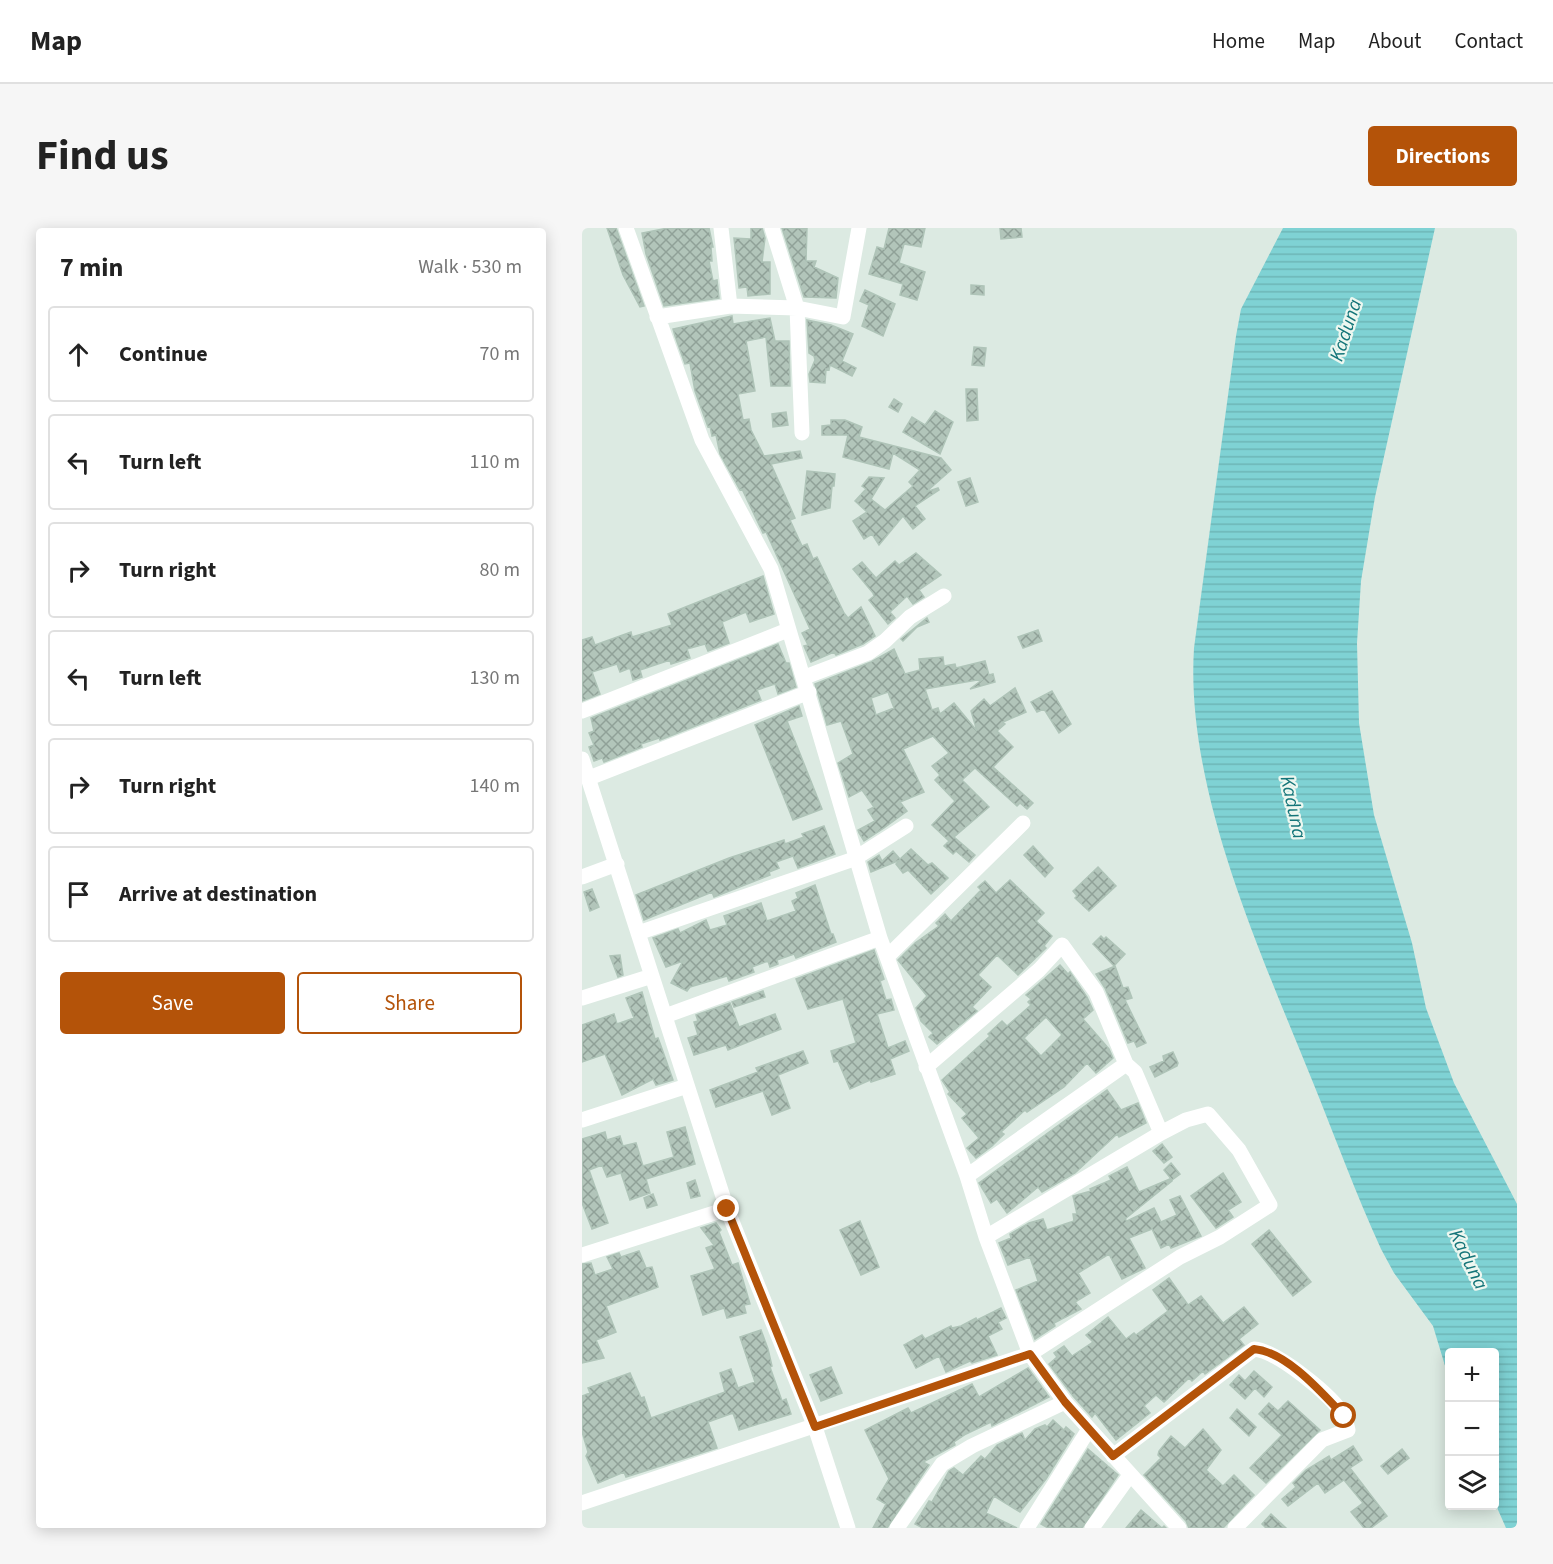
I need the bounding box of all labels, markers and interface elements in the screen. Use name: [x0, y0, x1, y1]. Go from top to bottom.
text: Map: [30, 21, 82, 61]
text: Home: [1212, 26, 1265, 56]
text: Map: [1298, 26, 1336, 56]
text: About: [1369, 26, 1421, 56]
text: Contact: [1454, 26, 1523, 56]
text: Find us: [36, 126, 169, 186]
button: Directions: [1368, 126, 1517, 186]
text: 7 min: [60, 249, 123, 286]
text: Walk · 530 m: [418, 253, 522, 281]
water label: Kaduna: [1323, 295, 1369, 365]
icon: ahead: [62, 338, 95, 371]
text: Continue: [119, 338, 208, 370]
text: 70 m: [480, 340, 520, 368]
icon: left: [62, 446, 95, 479]
text: Turn left: [119, 446, 201, 478]
text: 110 m: [470, 448, 520, 476]
icon: right: [62, 554, 95, 587]
text: Turn right: [119, 554, 216, 586]
text: 80 m: [480, 556, 520, 584]
icon: left: [62, 662, 95, 695]
text: Turn left: [119, 662, 201, 694]
text: 130 m: [470, 664, 520, 692]
icon: right: [62, 770, 95, 803]
text: Turn right: [119, 770, 216, 802]
text: 140 m: [470, 772, 520, 800]
water label: Kaduna: [1273, 773, 1313, 842]
icon: arrive: [62, 878, 95, 911]
text: Arrive at destination: [119, 878, 317, 910]
button: Save: [60, 972, 285, 1034]
button: Share: [297, 972, 522, 1034]
route end: [713, 1195, 739, 1221]
water label: Kaduna: [1441, 1225, 1495, 1295]
map controls: [1445, 1348, 1499, 1510]
button: +: [1445, 1348, 1499, 1402]
route start: [1330, 1402, 1356, 1428]
button: −: [1445, 1402, 1499, 1456]
button: layers: [1445, 1456, 1499, 1510]

